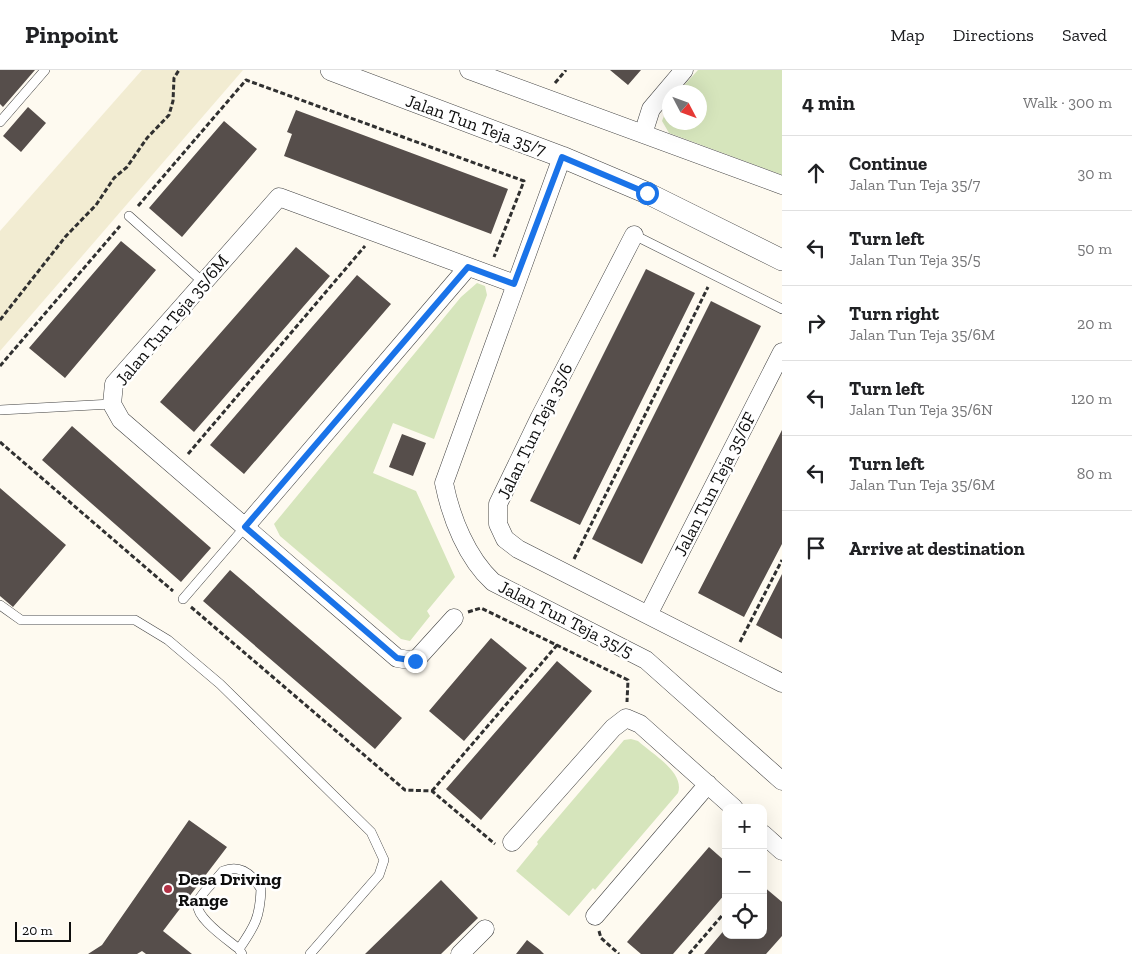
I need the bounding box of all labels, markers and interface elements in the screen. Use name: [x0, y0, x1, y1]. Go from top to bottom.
text: Pinpoint: [25, 20, 118, 49]
text: Map: [890, 24, 925, 46]
text: Directions: [953, 24, 1034, 46]
text: Saved: [1062, 24, 1107, 46]
north arrow: [662, 85, 707, 130]
street label: Jalan Tun Teja 35/7: [403, 89, 550, 161]
text: 4 min: [802, 90, 855, 115]
text: Walk · 300 m: [1023, 93, 1112, 112]
text: Continue: [849, 152, 927, 175]
icon: ahead: [802, 159, 830, 187]
text: 30 m: [1078, 164, 1112, 183]
text: Jalan Tun Teja 35/7: [849, 175, 980, 194]
route start: [636, 182, 659, 205]
text: Turn left: [849, 227, 924, 250]
icon: left: [802, 234, 830, 262]
text: 50 m: [1077, 239, 1112, 258]
street label: Jalan Tun Teja 35/6M: [111, 250, 233, 390]
text: Jalan Tun Teja 35/5: [849, 250, 981, 269]
text: Turn right: [849, 302, 939, 325]
icon: right: [802, 309, 830, 337]
text: 20 m: [1077, 314, 1112, 333]
text: Jalan Tun Teja 35/6M: [849, 325, 995, 344]
street label: Jalan Tun Teja 35/6: [493, 359, 577, 503]
text: Turn left: [849, 377, 924, 400]
icon: left: [802, 384, 830, 412]
text: 120 m: [1071, 389, 1112, 408]
text: Jalan Tun Teja 35/6N: [849, 400, 993, 419]
street label: Jalan Tun Teja 35/6F: [669, 408, 761, 560]
text: Turn left: [849, 452, 924, 475]
icon: left: [802, 459, 830, 487]
text: 80 m: [1077, 464, 1112, 483]
text: Jalan Tun Teja 35/6M: [849, 475, 995, 494]
icon: arrive: [802, 534, 830, 562]
text: Arrive at destination: [849, 537, 1025, 560]
street label: Jalan Tun Teja 35/5: [495, 576, 637, 662]
route end: [404, 650, 427, 673]
map controls: [722, 804, 767, 939]
button: +: [722, 804, 767, 849]
button: −: [722, 849, 767, 894]
place label: Desa Driving Range: [178, 868, 281, 911]
marker: Desa Driving Range: [162, 883, 174, 895]
button: locate: [722, 894, 767, 939]
scale bar: [15, 919, 71, 942]
text: 20 m: [22, 922, 53, 939]

